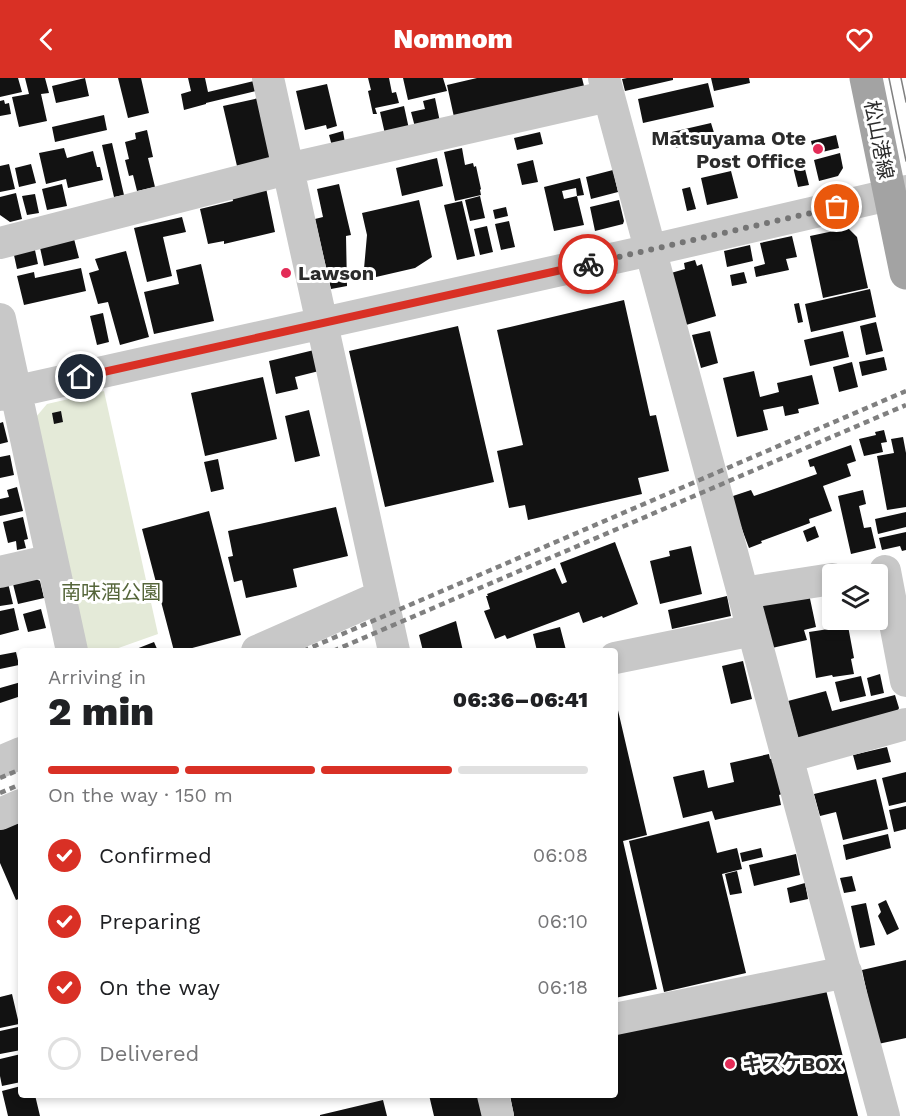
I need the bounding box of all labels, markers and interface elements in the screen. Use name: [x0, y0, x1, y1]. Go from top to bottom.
icon: back: [30, 23, 63, 56]
text: Nomnom: [393, 23, 513, 55]
icon: heart: [843, 23, 876, 56]
street label: 松山港線: [860, 98, 898, 182]
place label: Matsuyama Ote Post Office: [651, 126, 806, 173]
marker: Matsuyama Ote Post Office: [811, 142, 825, 156]
pin: [811, 181, 862, 232]
icon: bag: [820, 190, 853, 223]
courier: [558, 234, 618, 294]
icon: bike: [572, 248, 605, 281]
place label: Lawson: [298, 261, 374, 285]
marker: Lawson: [279, 266, 293, 280]
pin: [55, 351, 106, 402]
icon: home: [64, 360, 97, 393]
map controls: [822, 564, 888, 630]
button: layers: [822, 564, 888, 630]
park label: 南味酒公園: [61, 580, 161, 604]
text: Arriving in: [48, 665, 146, 689]
text: 06:36–06:41: [453, 687, 588, 712]
text: 2 min: [48, 689, 154, 734]
text: On the way · 150 m: [48, 783, 233, 807]
icon: check: [48, 839, 81, 872]
text: Confirmed: [99, 843, 212, 868]
text: 06:08: [533, 843, 588, 867]
icon: check: [48, 905, 81, 938]
text: Preparing: [99, 909, 200, 934]
text: 06:10: [537, 909, 588, 933]
icon: check: [48, 971, 81, 1004]
text: On the way: [99, 975, 220, 1000]
text: 06:18: [537, 975, 588, 999]
text: Delivered: [99, 1041, 199, 1066]
place label: キスケBOX: [742, 1052, 843, 1076]
marker: キスケBOX: [723, 1057, 737, 1071]

